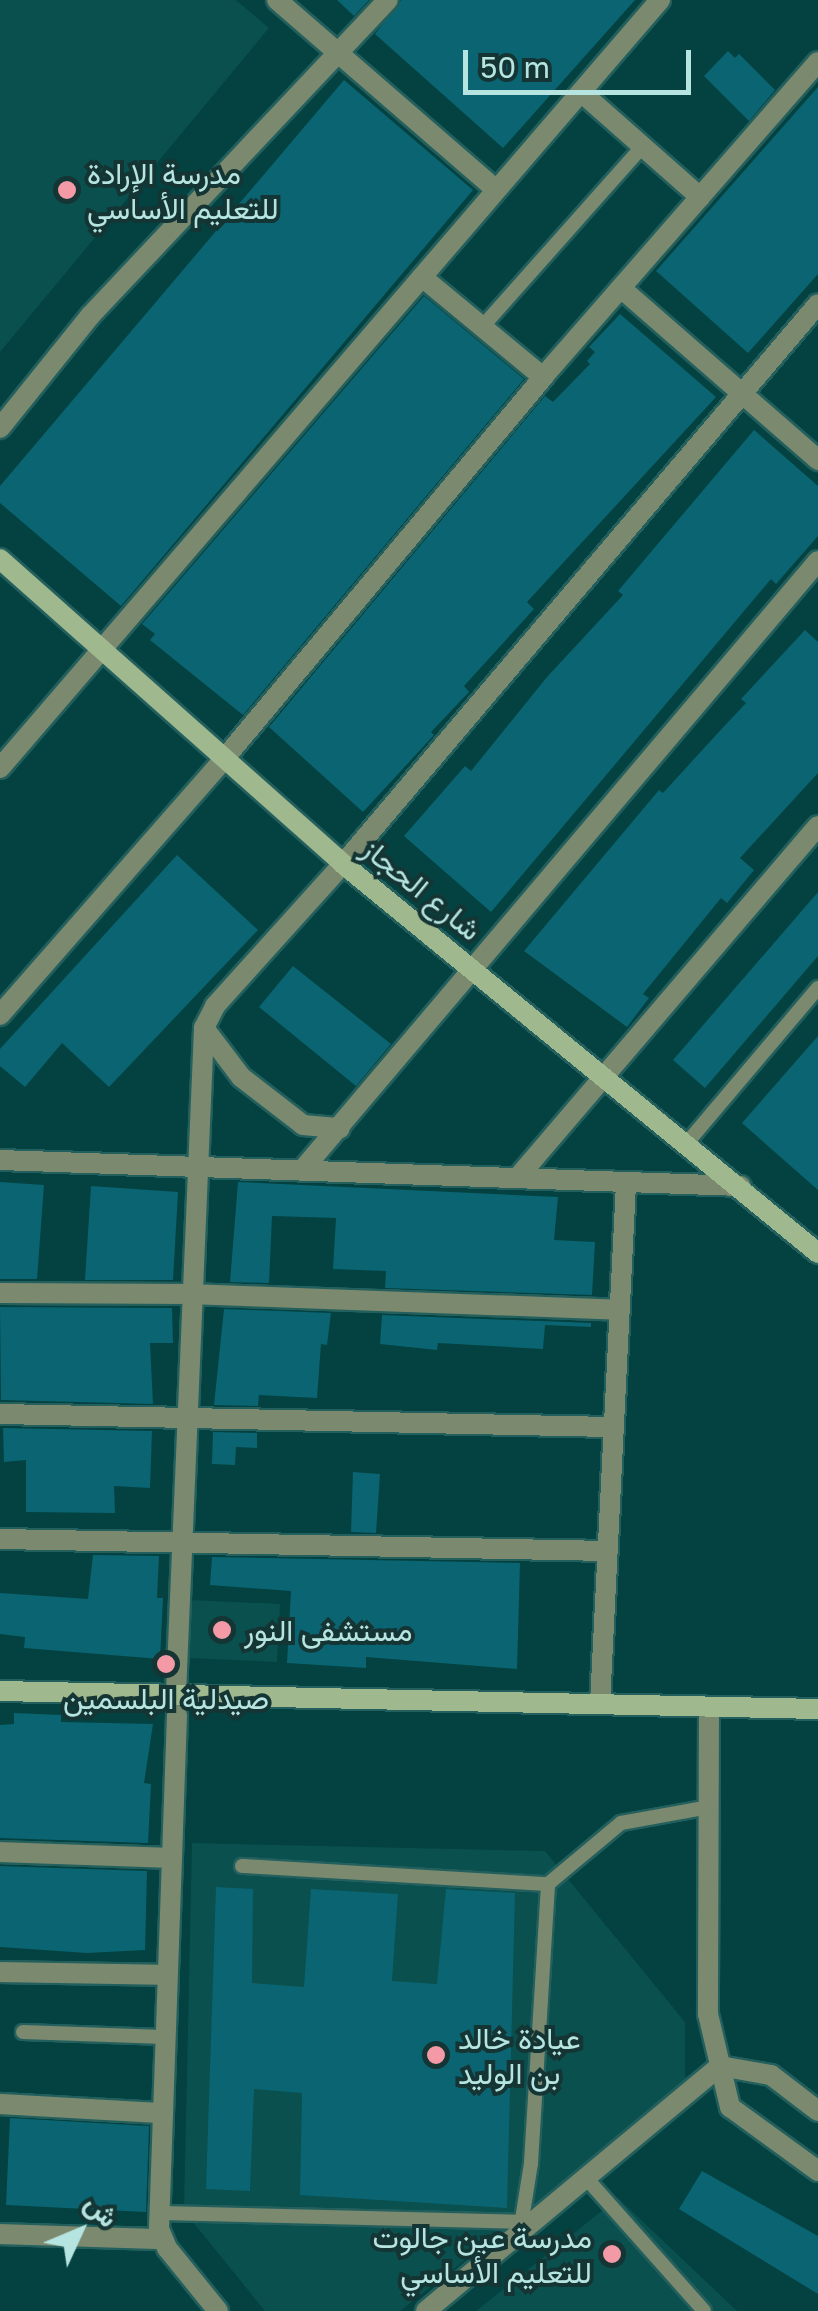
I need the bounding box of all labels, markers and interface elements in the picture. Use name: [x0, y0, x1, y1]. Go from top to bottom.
scale bar: [468, 30, 696, 92]
text: 50 m: [480, 49, 550, 85]
place label: مدرسة الإرادة للتعليم الأساسي: [87, 155, 279, 226]
marker: مدرسة الإرادة للتعليم الأساسي: [56, 179, 78, 201]
street label: شارع الحجاز: [355, 830, 489, 948]
place label: مستشفى النور: [244, 1612, 413, 1648]
marker: مستشفى النور: [209, 1617, 235, 1643]
marker: صيدلية البلسمين: [155, 1653, 177, 1675]
place label: صيدلية البلسمين: [63, 1680, 269, 1716]
place label: عيادة خالد بن الوليد: [458, 2020, 581, 2090]
marker: عيادة خالد بن الوليد: [423, 2042, 449, 2068]
north arrow: [30, 2181, 130, 2281]
text: ش: [78, 2186, 125, 2233]
place label: مدرسة عين جالوت للتعليم الأساسي: [373, 2219, 592, 2290]
marker: مدرسة عين جالوت للتعليم الأساسي: [601, 2243, 623, 2265]

